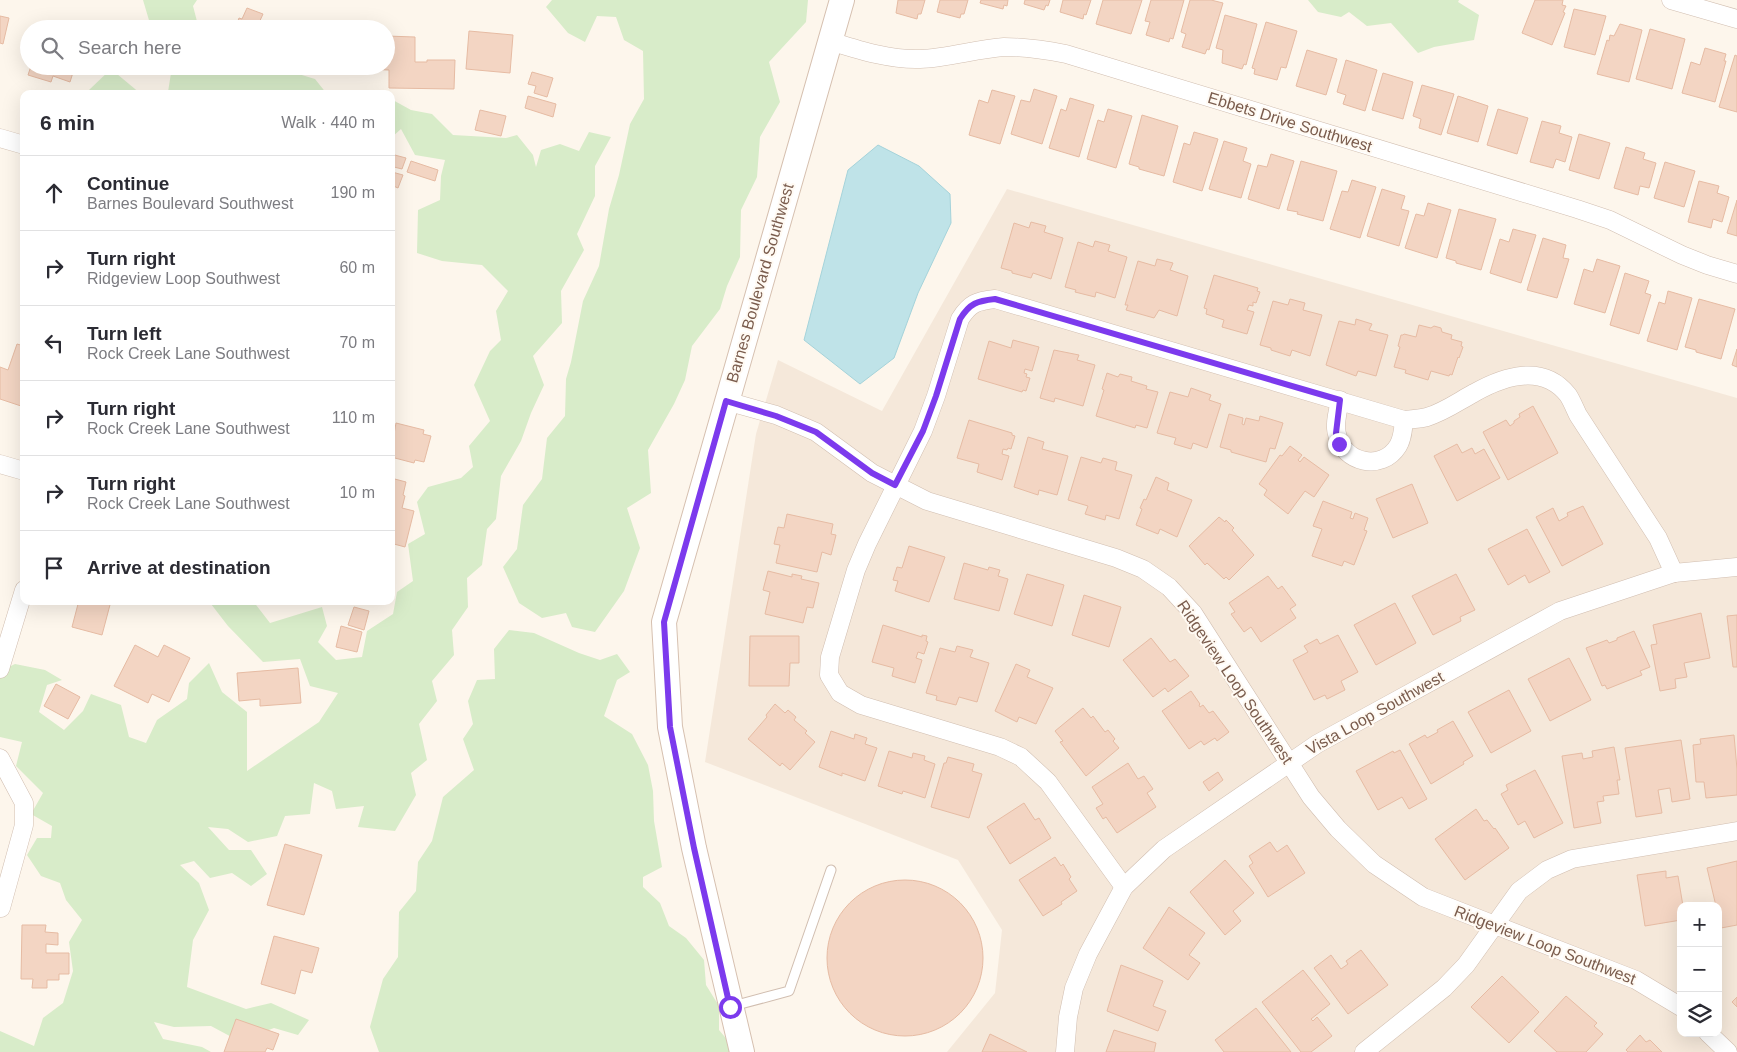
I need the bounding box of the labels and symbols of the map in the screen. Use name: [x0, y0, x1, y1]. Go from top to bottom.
street label: Ebbets Drive Southwest: [1206, 89, 1375, 155]
street label: Barnes Boulevard Southwest: [723, 181, 797, 385]
route end: [1328, 433, 1351, 456]
street label: Ridgeview Loop Southwest: [1174, 597, 1296, 767]
street label: Vista Loop Southwest: [1303, 668, 1447, 758]
street label: Ridgeview Loop Southwest: [1452, 902, 1639, 988]
route start: [719, 996, 742, 1019]

